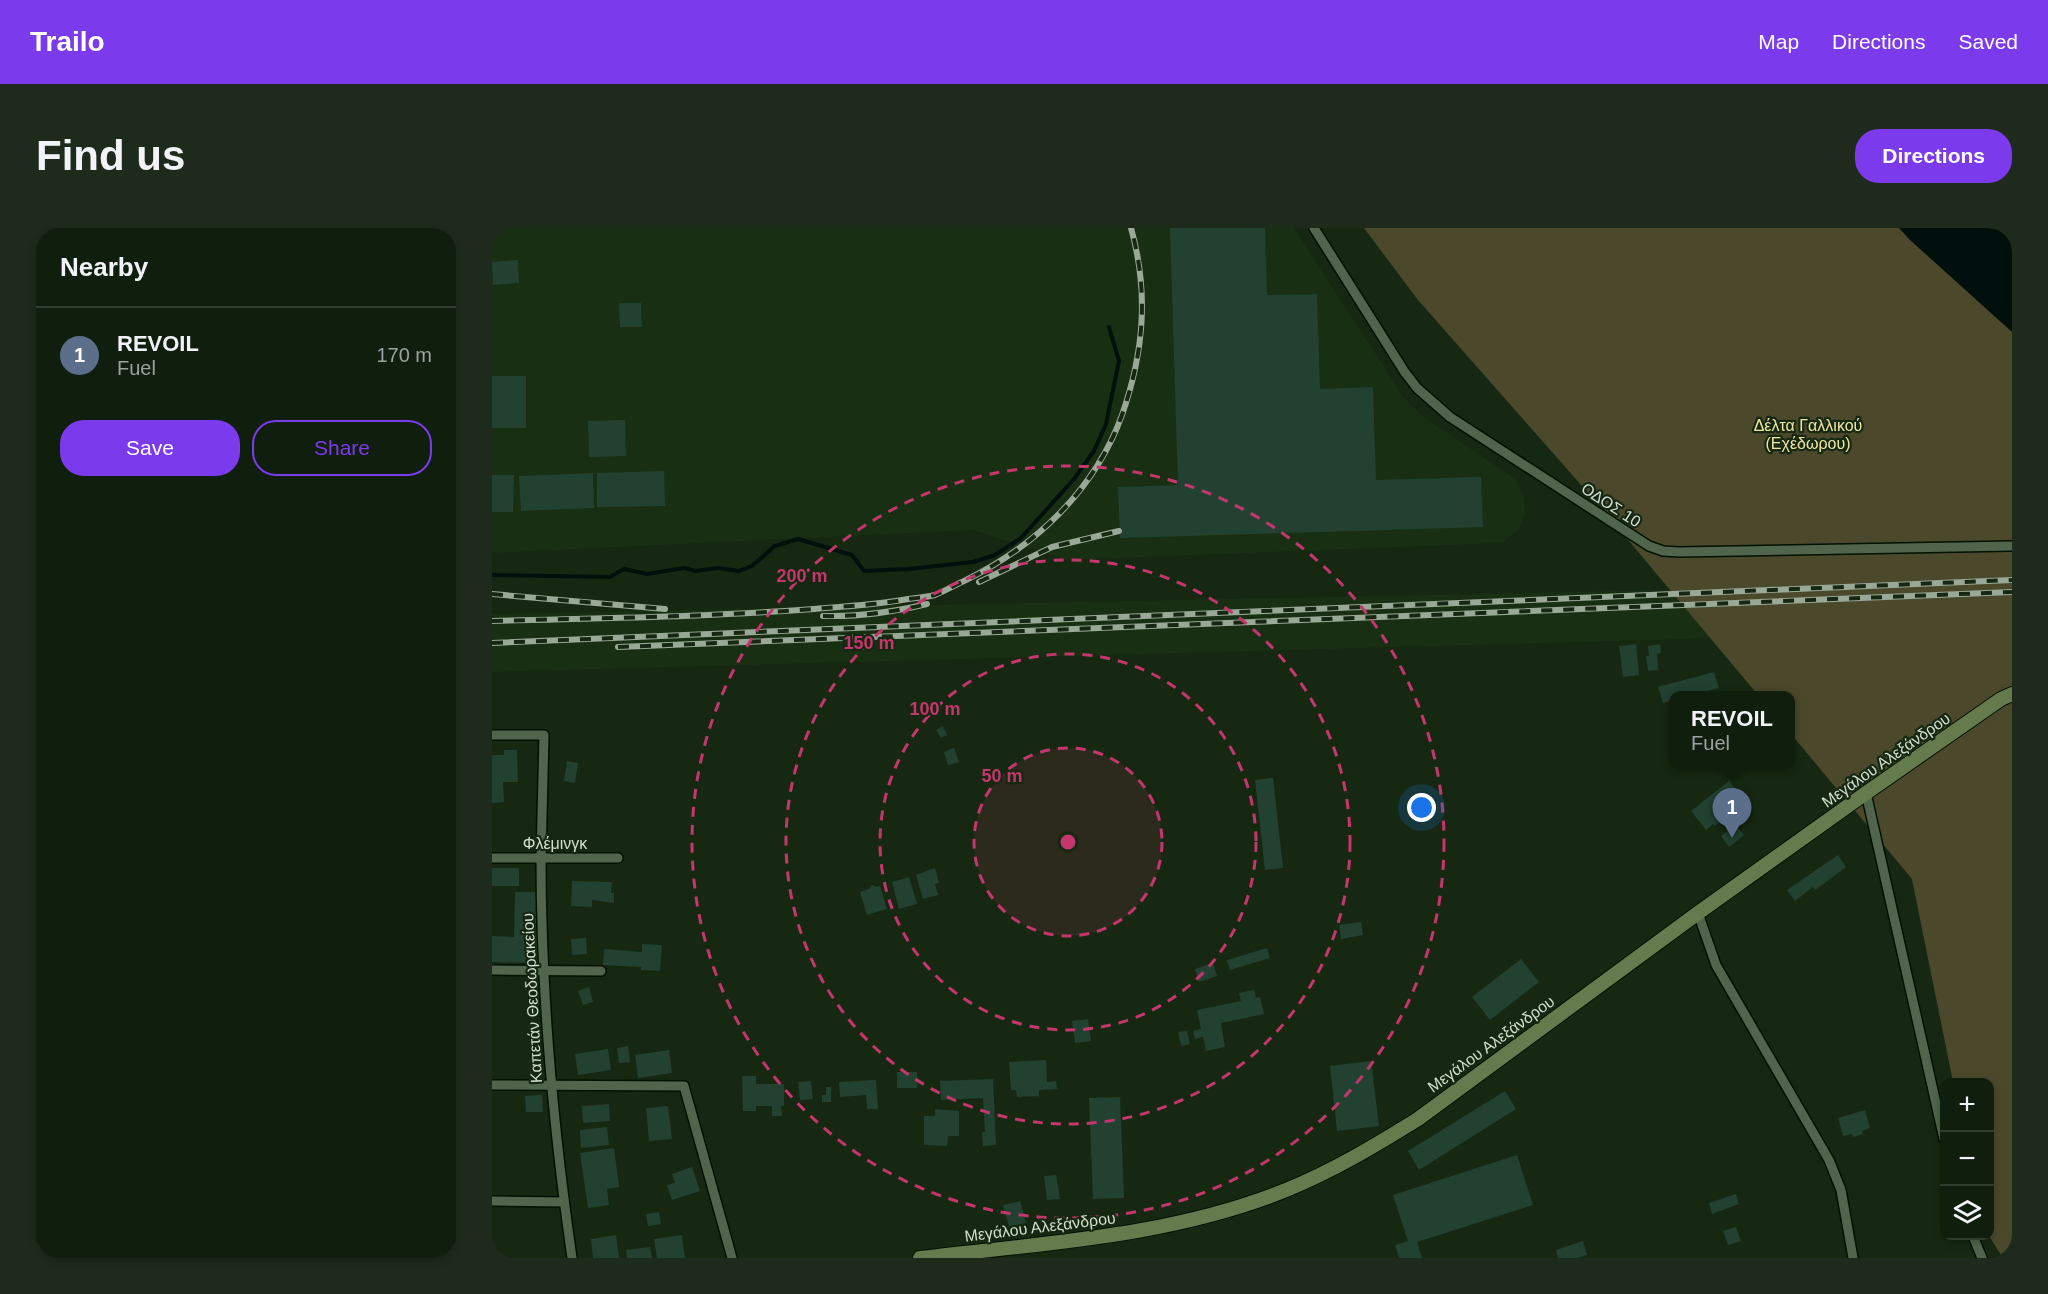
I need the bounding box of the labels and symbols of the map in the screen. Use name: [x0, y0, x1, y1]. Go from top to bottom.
park label: Δέλτα Γαλλικού (Εχέδωρου): [1754, 417, 1862, 452]
street label: ΟΔΟΣ 10: [1578, 480, 1644, 530]
text: 200 m: [776, 566, 828, 586]
text: 150 m: [843, 633, 895, 653]
text: 100 m: [909, 699, 961, 719]
street label: Μεγάλου Αλεξάνδρου: [1819, 709, 1954, 811]
text: 50 m: [981, 766, 1023, 786]
pin: 1: [1712, 788, 1752, 838]
your location: [1407, 793, 1436, 822]
centre of rings: [1058, 832, 1078, 852]
street label: Φλέμινγκ: [523, 835, 588, 852]
street label: Καπετάν Θεοδωρακείου: [519, 913, 545, 1083]
street label: Μεγάλου Αλεξάνδρου: [1424, 992, 1558, 1096]
street label: Μεγάλου Αλεξάνδρου: [963, 1209, 1117, 1246]

